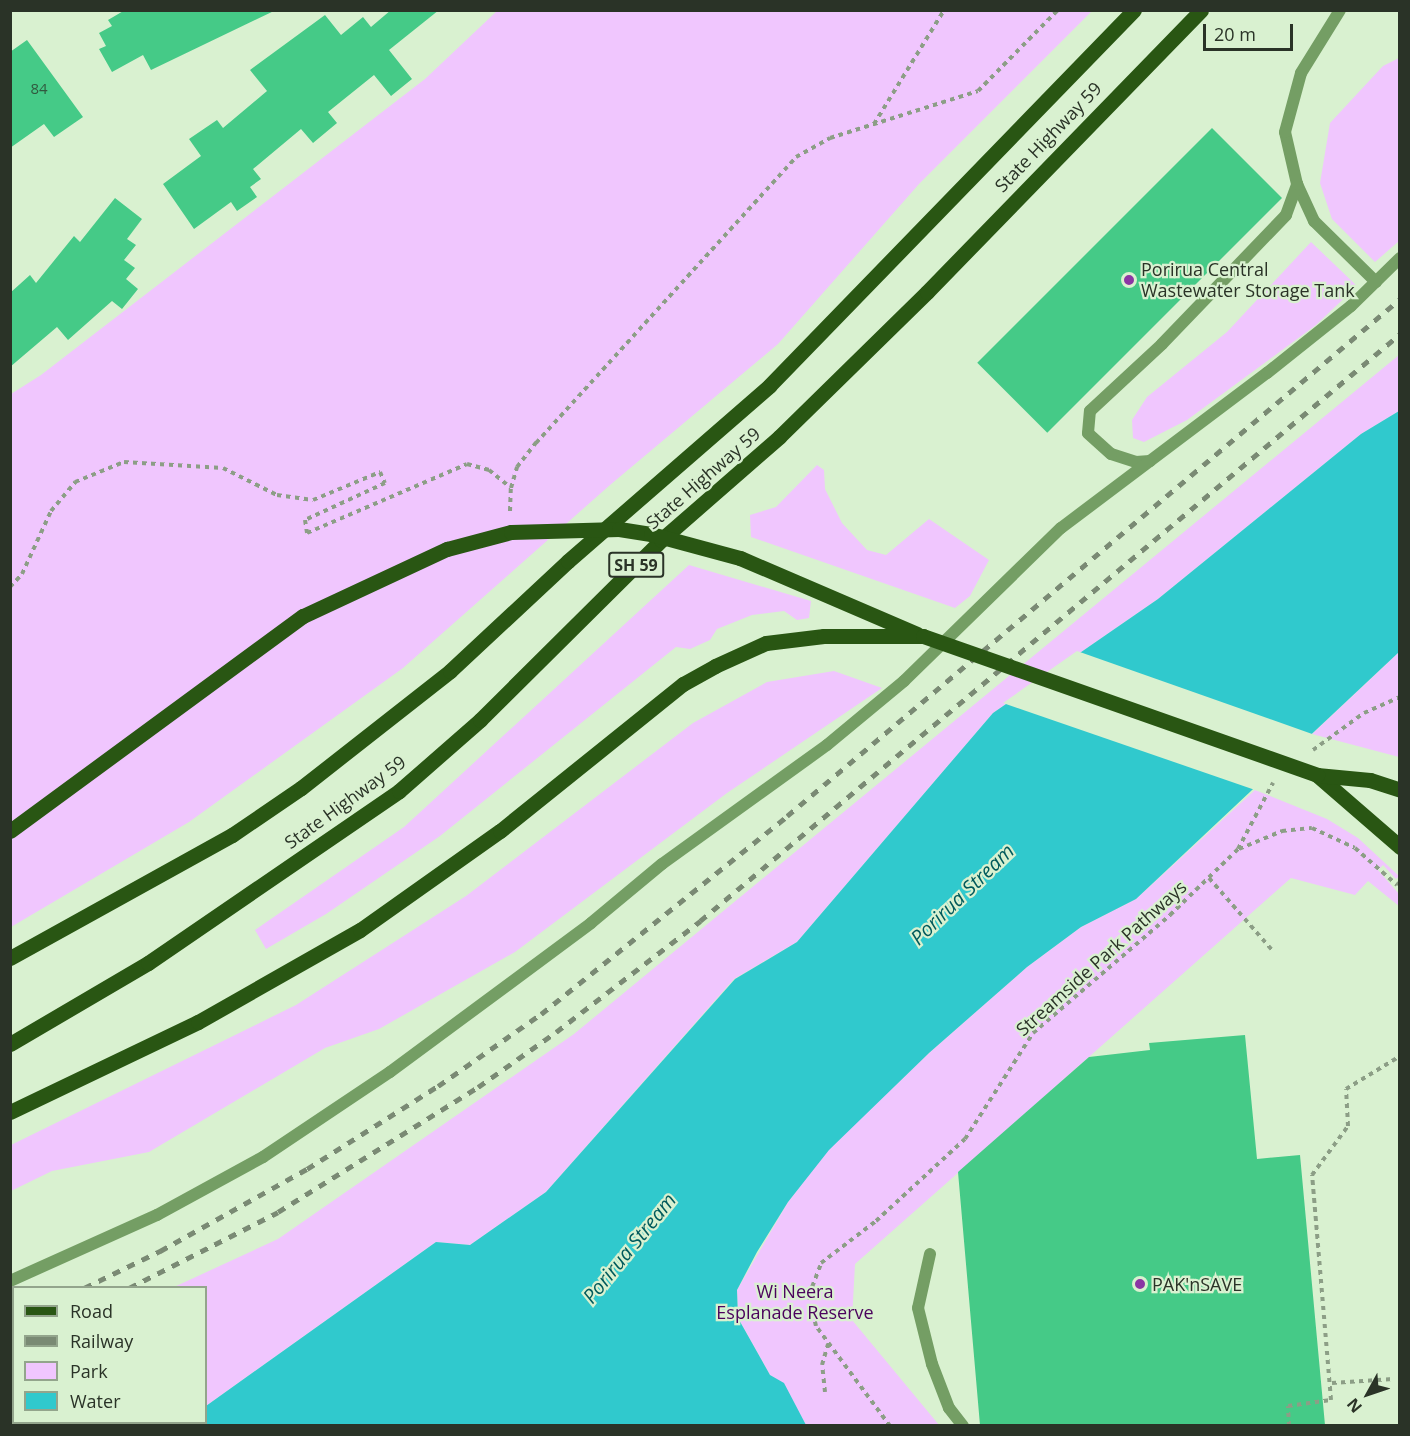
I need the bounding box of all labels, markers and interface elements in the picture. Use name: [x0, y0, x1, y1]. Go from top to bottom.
scale bar: [1206, 12, 1296, 50]
text: 20 m: [1214, 22, 1256, 46]
street label: State Highway 59: [990, 78, 1106, 196]
house number: 84: [30, 80, 48, 98]
place label: Porirua Central Wastewater Storage Tank: [1141, 259, 1355, 302]
marker: Porirua Central Wastewater Storage Tank: [1122, 273, 1136, 287]
street label: State Highway 59: [641, 423, 765, 533]
road number: SH 59: [608, 552, 664, 578]
street label: State Highway 59: [280, 751, 410, 853]
water label: Porirua Stream: [905, 839, 1019, 949]
street label: Streamside Park Pathways: [1011, 876, 1191, 1040]
water label: Porirua Stream: [577, 1188, 681, 1308]
place label: PAK'nSAVE: [1152, 1273, 1242, 1295]
marker: PAK'nSAVE: [1133, 1277, 1147, 1291]
park label: Wi Neera Esplanade Reserve: [716, 1281, 874, 1324]
legend: [12, 1286, 207, 1424]
text: Road: [70, 1299, 113, 1323]
text: Railway: [70, 1329, 133, 1353]
text: Park: [70, 1359, 108, 1383]
north arrow: [1338, 1364, 1398, 1424]
text: Water: [70, 1389, 121, 1413]
text: N: [1342, 1394, 1367, 1418]

